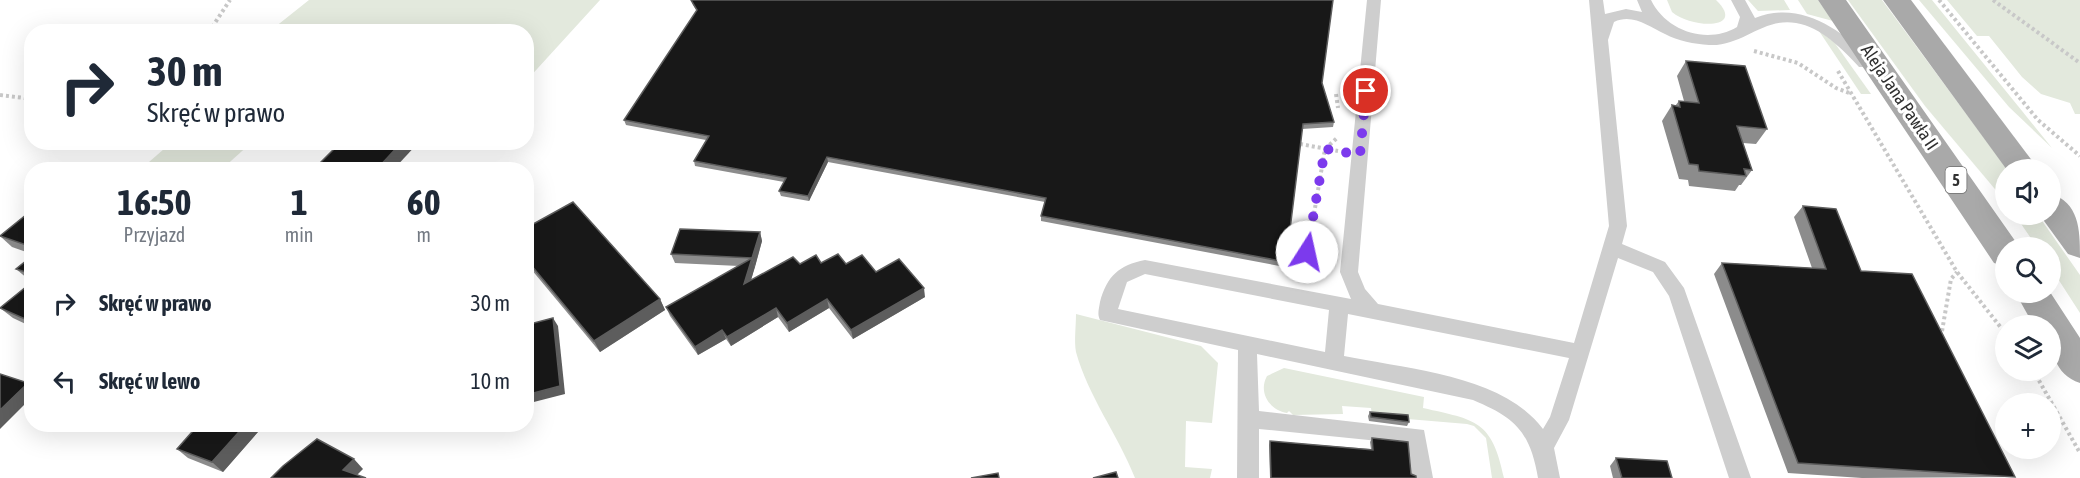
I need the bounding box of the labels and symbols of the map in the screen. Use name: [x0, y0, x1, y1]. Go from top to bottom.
street label: Aleja Jana Pawła II: [1857, 40, 1943, 154]
pin: [1340, 65, 1391, 116]
road number: 5: [1946, 167, 1966, 193]
position arrow: [1275, 220, 1339, 284]

